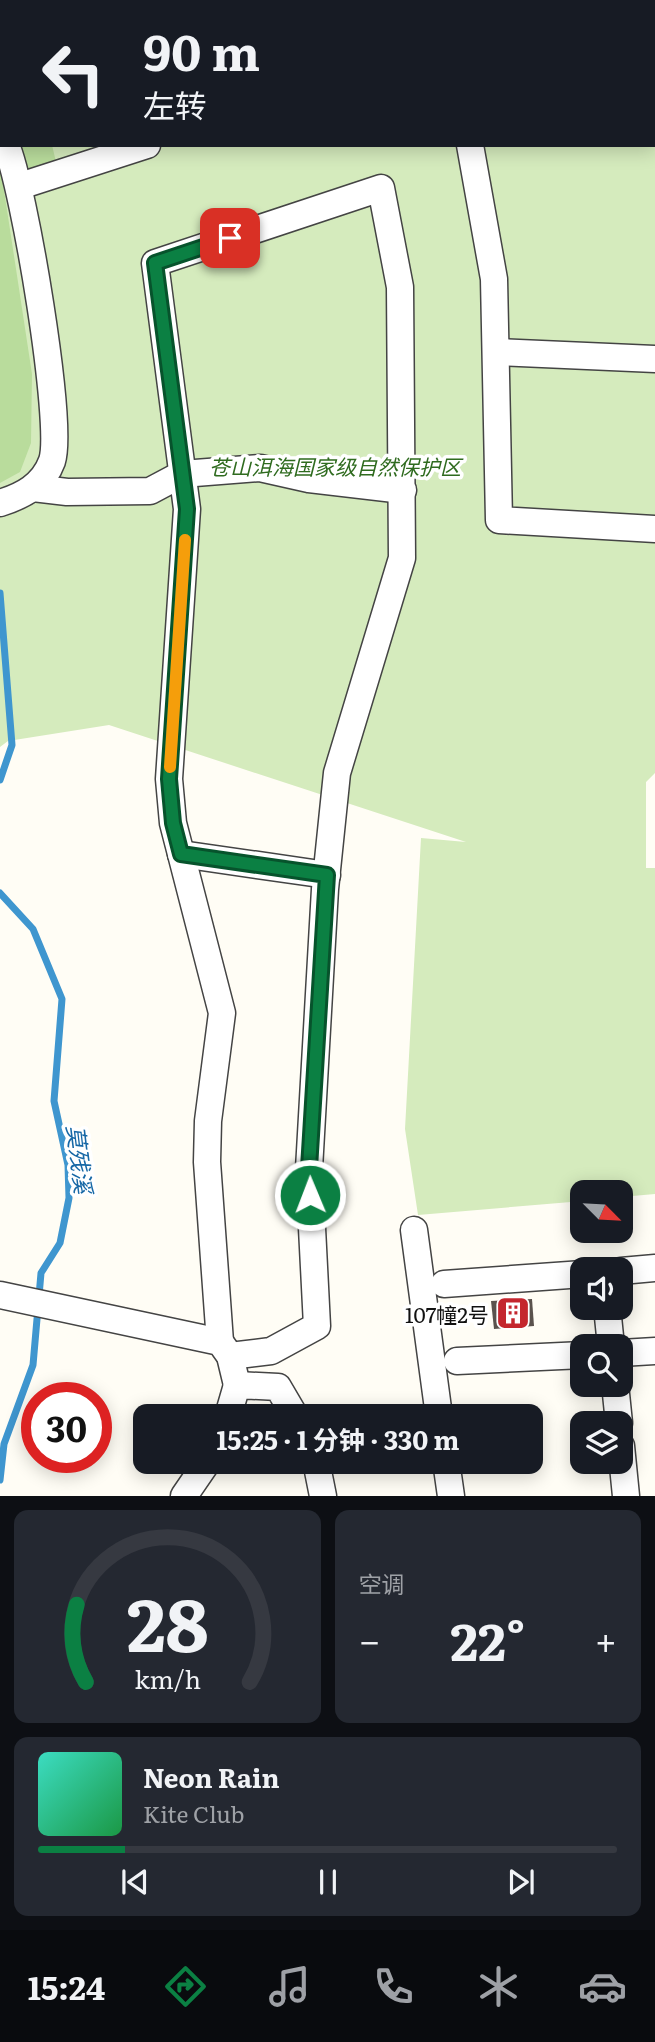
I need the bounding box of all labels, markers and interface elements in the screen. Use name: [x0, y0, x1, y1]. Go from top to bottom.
text: 90 m: [143, 13, 260, 86]
icon: left: [28, 28, 119, 119]
text: 左转: [143, 80, 207, 128]
pin: [200, 208, 260, 268]
icon: arrive: [211, 219, 249, 257]
park label: 苍山洱海国家级自然保护区: [209, 450, 464, 481]
water label: 莫残溪: [60, 1123, 102, 1198]
position arrow: [273, 1158, 347, 1232]
north arrow: [570, 1180, 634, 1242]
map controls: [570, 1180, 633, 1474]
button: sound: [570, 1257, 633, 1320]
building icon: 107幢2号: [494, 1294, 532, 1332]
place label: 107幢2号: [405, 1298, 489, 1329]
button: search: [570, 1334, 633, 1397]
speed limit sign: 30: [21, 1382, 112, 1473]
button: layers: [570, 1411, 633, 1474]
text: 15:25 · 1 分钟 · 330 m: [217, 1419, 459, 1458]
text: 空调: [359, 1566, 405, 1600]
text: 28: [126, 1567, 208, 1675]
text: 22°: [450, 1600, 525, 1677]
text: −: [359, 1610, 381, 1667]
text: +: [595, 1610, 617, 1667]
text: km/h: [134, 1660, 201, 1697]
text: Neon Rain: [143, 1757, 280, 1796]
text: Kite Club: [143, 1796, 244, 1830]
icon: previous: [116, 1863, 154, 1901]
icon: pause: [309, 1863, 347, 1901]
icon: next: [502, 1863, 540, 1901]
text: 15:24: [28, 1962, 105, 2010]
icon: directions: [161, 1962, 210, 2011]
icon: music: [265, 1962, 314, 2011]
icon: phone: [369, 1962, 418, 2011]
icon: climate: [474, 1962, 523, 2011]
icon: car: [578, 1962, 627, 2011]

